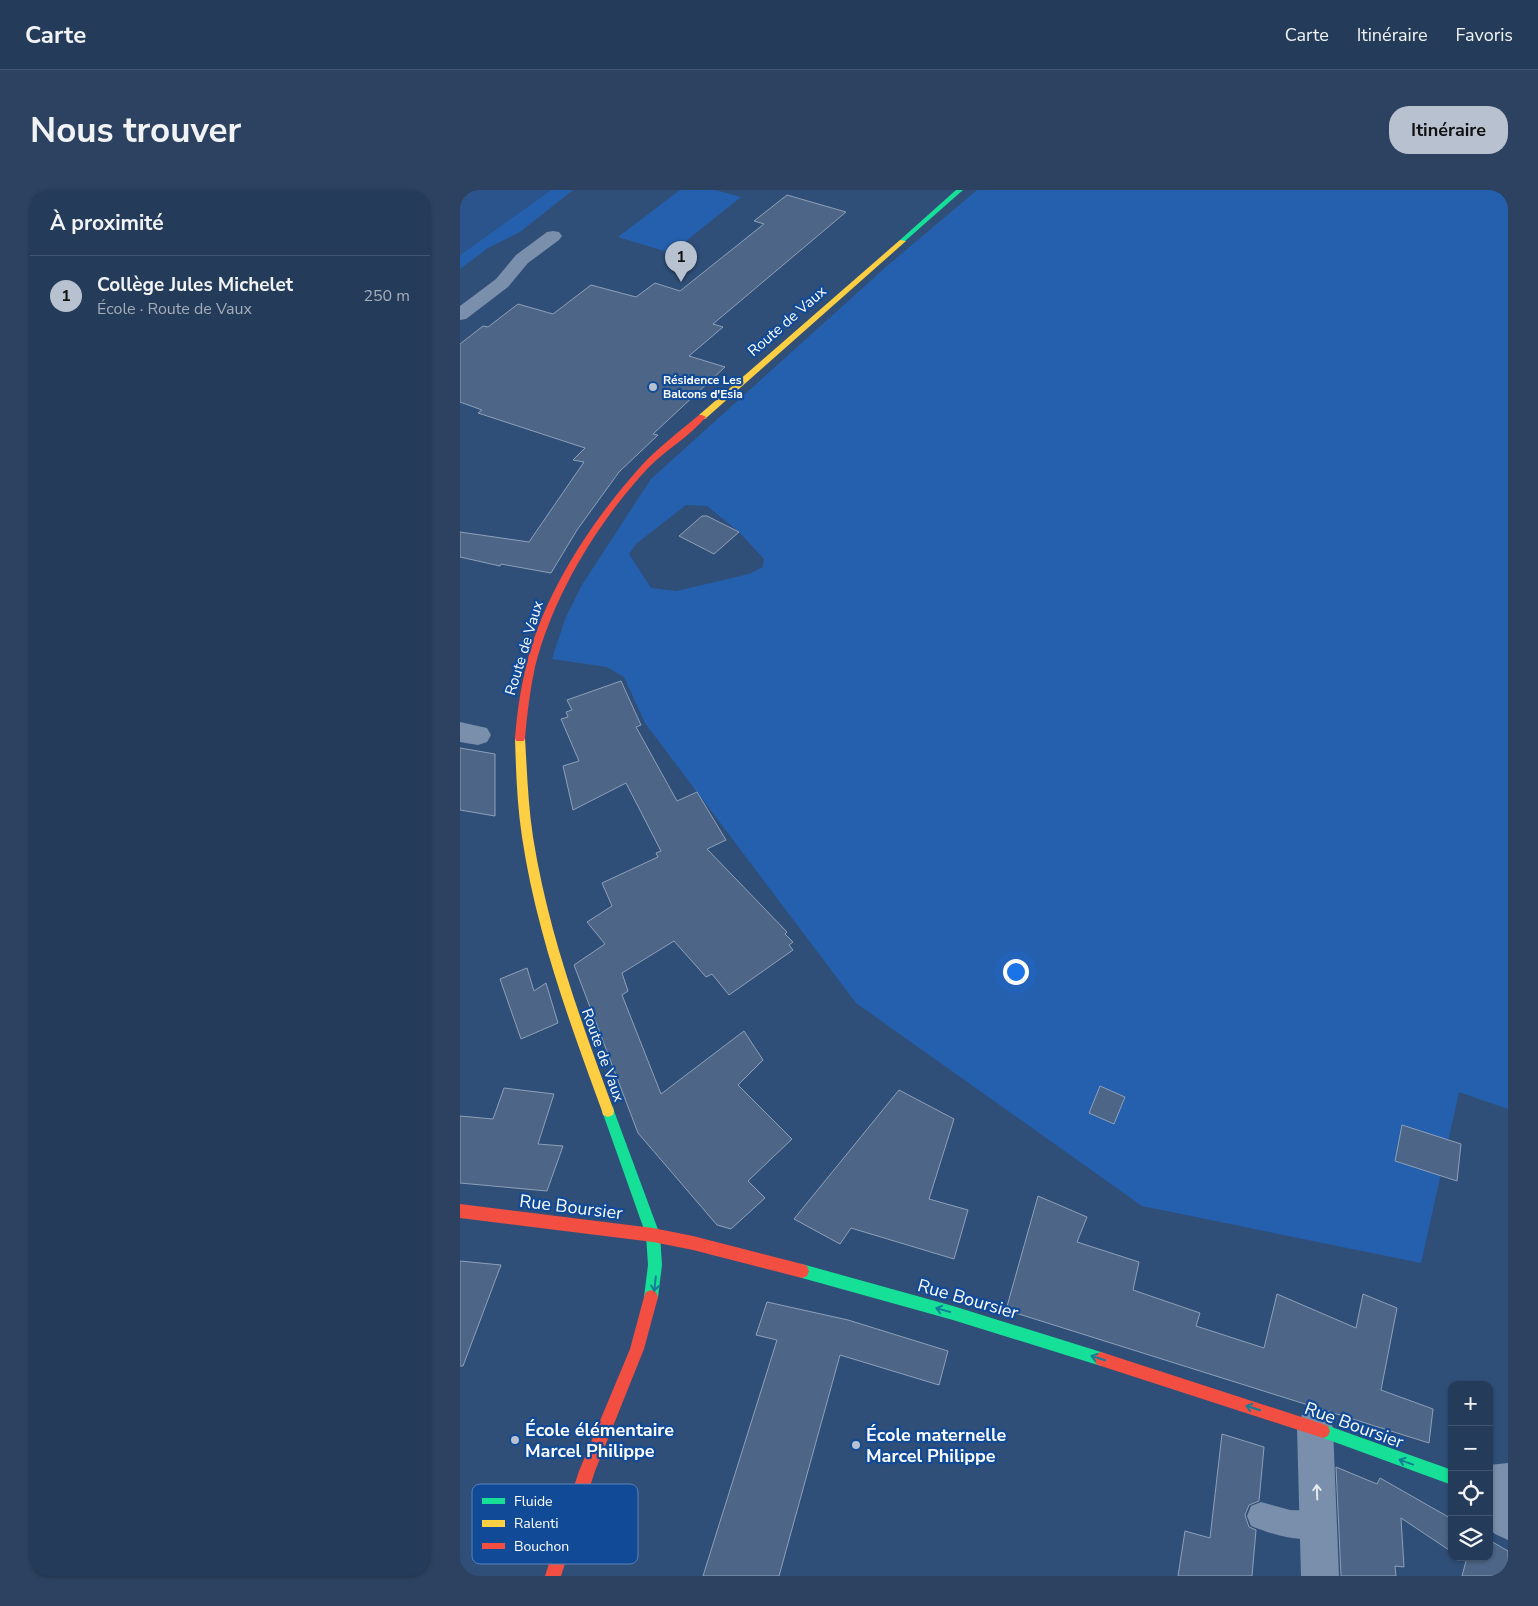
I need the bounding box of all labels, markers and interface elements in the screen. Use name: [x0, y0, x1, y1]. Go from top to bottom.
text: Carte: [25, 19, 86, 51]
text: Carte: [1285, 23, 1329, 47]
text: Itinéraire: [1357, 23, 1428, 47]
text: Favoris: [1456, 23, 1513, 47]
button: Itinéraire: [1389, 106, 1508, 154]
text: Nous trouver: [30, 107, 241, 154]
text: À proximité: [50, 209, 164, 237]
pin: 1: [665, 241, 697, 282]
text: Collège Jules Michelet: [97, 272, 293, 298]
street label: Route de Vaux: [743, 281, 831, 361]
text: 1: [61, 285, 71, 307]
text: 250 m: [363, 285, 410, 307]
text: École · Route de Vaux: [97, 298, 252, 320]
place label: Résidence Les Balcons d'Esia: [663, 372, 743, 402]
marker: Résidence Les Balcons d'Esia: [647, 381, 659, 393]
street label: Route de Vaux: [500, 598, 548, 698]
your location: [1003, 959, 1029, 985]
street label: Route de Vaux: [577, 1006, 629, 1105]
street label: Rue Boursier: [518, 1189, 625, 1225]
street label: Rue Boursier: [915, 1273, 1022, 1325]
one-way arrow: [650, 1275, 659, 1291]
one-way arrow: [935, 1304, 951, 1314]
one-way arrow: [1090, 1352, 1106, 1362]
map controls: [1448, 1381, 1493, 1561]
button: +: [1448, 1381, 1493, 1426]
street label: Rue Boursier: [1301, 1396, 1407, 1454]
one-way arrow: [1245, 1403, 1261, 1412]
place label: École élémentaire Marcel Philippe: [525, 1418, 674, 1463]
place label: École maternelle Marcel Philippe: [866, 1423, 1007, 1468]
button: −: [1448, 1426, 1493, 1471]
marker: École élémentaire Marcel Philippe: [509, 1434, 521, 1446]
marker: École maternelle Marcel Philippe: [850, 1439, 862, 1451]
one-way arrow: [1399, 1457, 1414, 1466]
button: locate: [1448, 1471, 1493, 1516]
legend: [472, 1484, 638, 1564]
one-way arrow: [1312, 1485, 1321, 1501]
text: Fluide: [514, 1492, 553, 1511]
text: Ralenti: [514, 1514, 558, 1533]
button: layers: [1448, 1516, 1493, 1561]
text: Bouchon: [514, 1537, 569, 1556]

